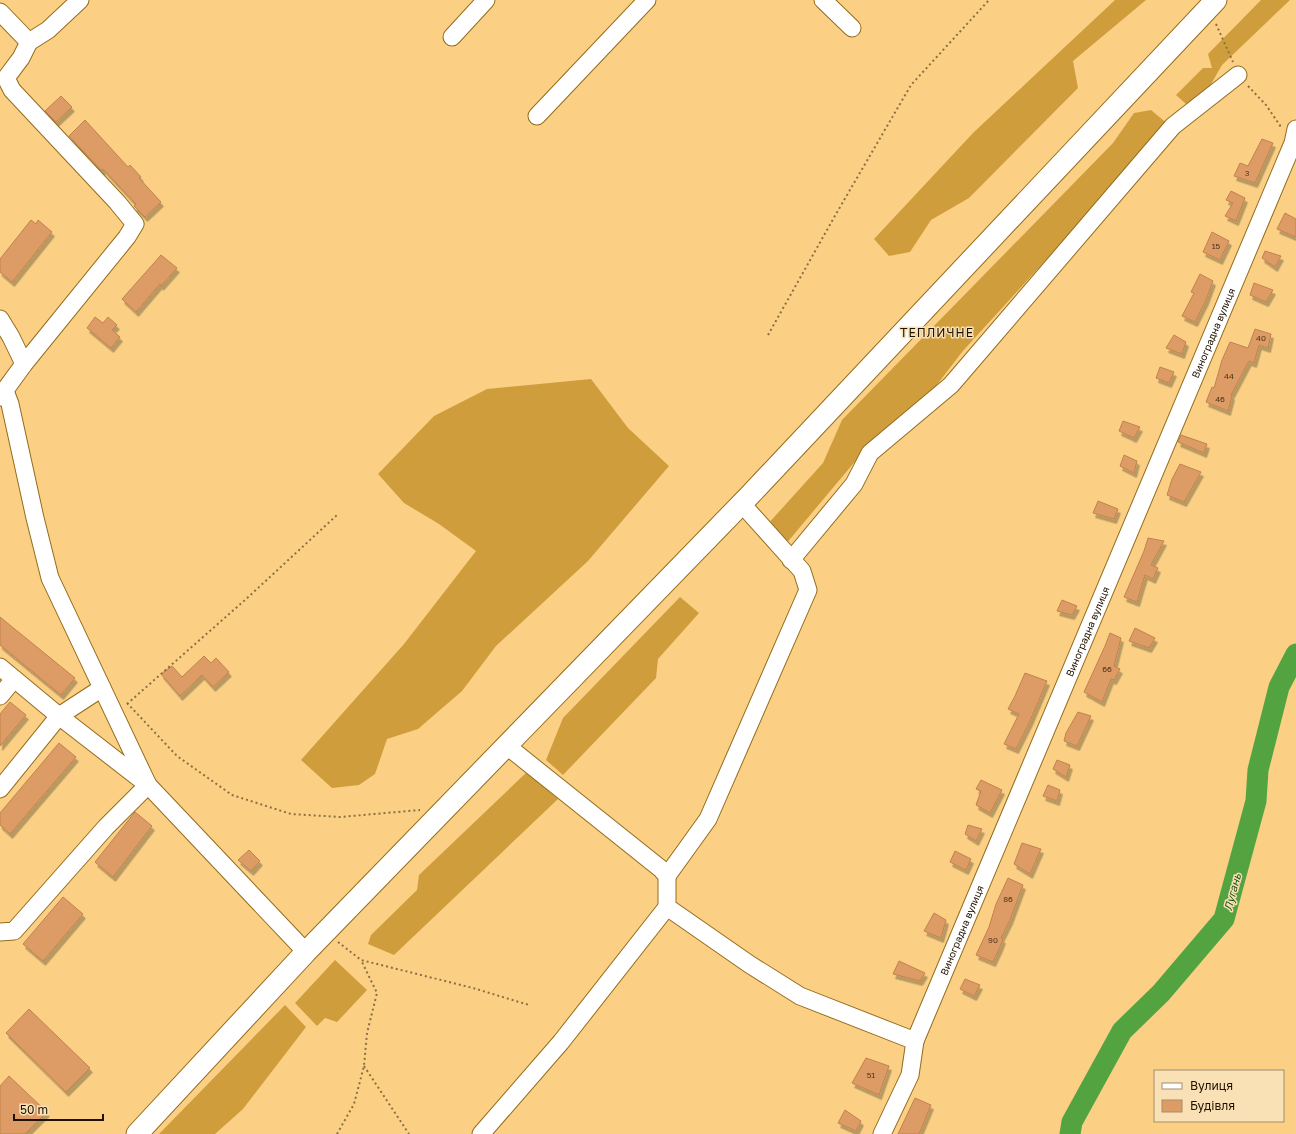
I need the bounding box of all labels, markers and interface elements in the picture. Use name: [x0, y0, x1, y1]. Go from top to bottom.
house number: 3: [1245, 168, 1250, 178]
house number: 15: [1212, 241, 1221, 251]
street label: Виноградна вулиця: [1189, 286, 1237, 380]
district label: ТЕПЛИЧНЕ: [900, 325, 974, 340]
house number: 40: [1256, 333, 1266, 343]
house number: 44: [1224, 371, 1234, 381]
house number: 46: [1215, 394, 1225, 404]
street label: Виноградна вулиця: [1063, 585, 1112, 678]
house number: 66: [1102, 664, 1112, 674]
water label: Лугань: [1221, 871, 1244, 912]
street label: Виноградна вулиця: [937, 883, 986, 977]
house number: 86: [1003, 894, 1013, 904]
house number: 90: [988, 935, 998, 945]
house number: 51: [867, 1070, 875, 1080]
legend: [1154, 1070, 1284, 1122]
text: Вулиця: [1190, 1078, 1233, 1093]
scale bar: [14, 1096, 103, 1122]
text: Будівля: [1190, 1098, 1235, 1113]
text: 50 m: [20, 1102, 48, 1117]

